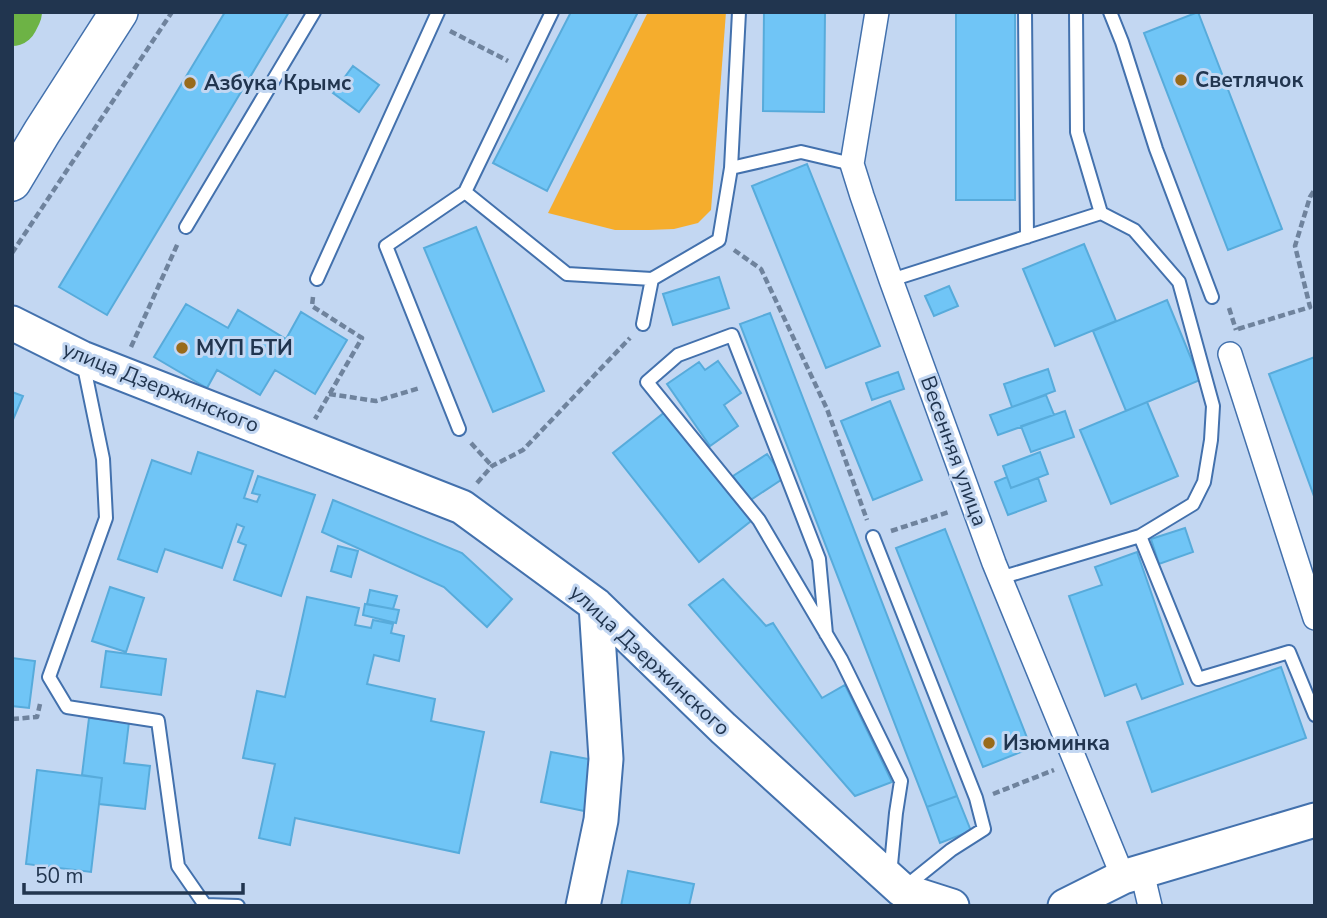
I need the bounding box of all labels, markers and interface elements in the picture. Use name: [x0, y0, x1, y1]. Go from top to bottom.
place label: Светлячок: [1195, 66, 1303, 94]
place label: Азбука Крымс: [204, 69, 351, 97]
marker: Светлячок: [1173, 72, 1189, 88]
marker: Азбука Крымс: [182, 75, 198, 91]
place label: МУП БТИ: [196, 334, 293, 362]
street label: улица Дзержинского: [59, 335, 263, 439]
marker: МУП БТИ: [174, 340, 190, 356]
street label: Весенняя улица: [914, 372, 994, 530]
street label: улица Дзержинского: [564, 578, 736, 742]
place label: Изюминка: [1003, 729, 1110, 757]
marker: Изюминка: [981, 735, 997, 751]
scale bar: [24, 852, 243, 896]
text: 50 m: [35, 862, 84, 890]

